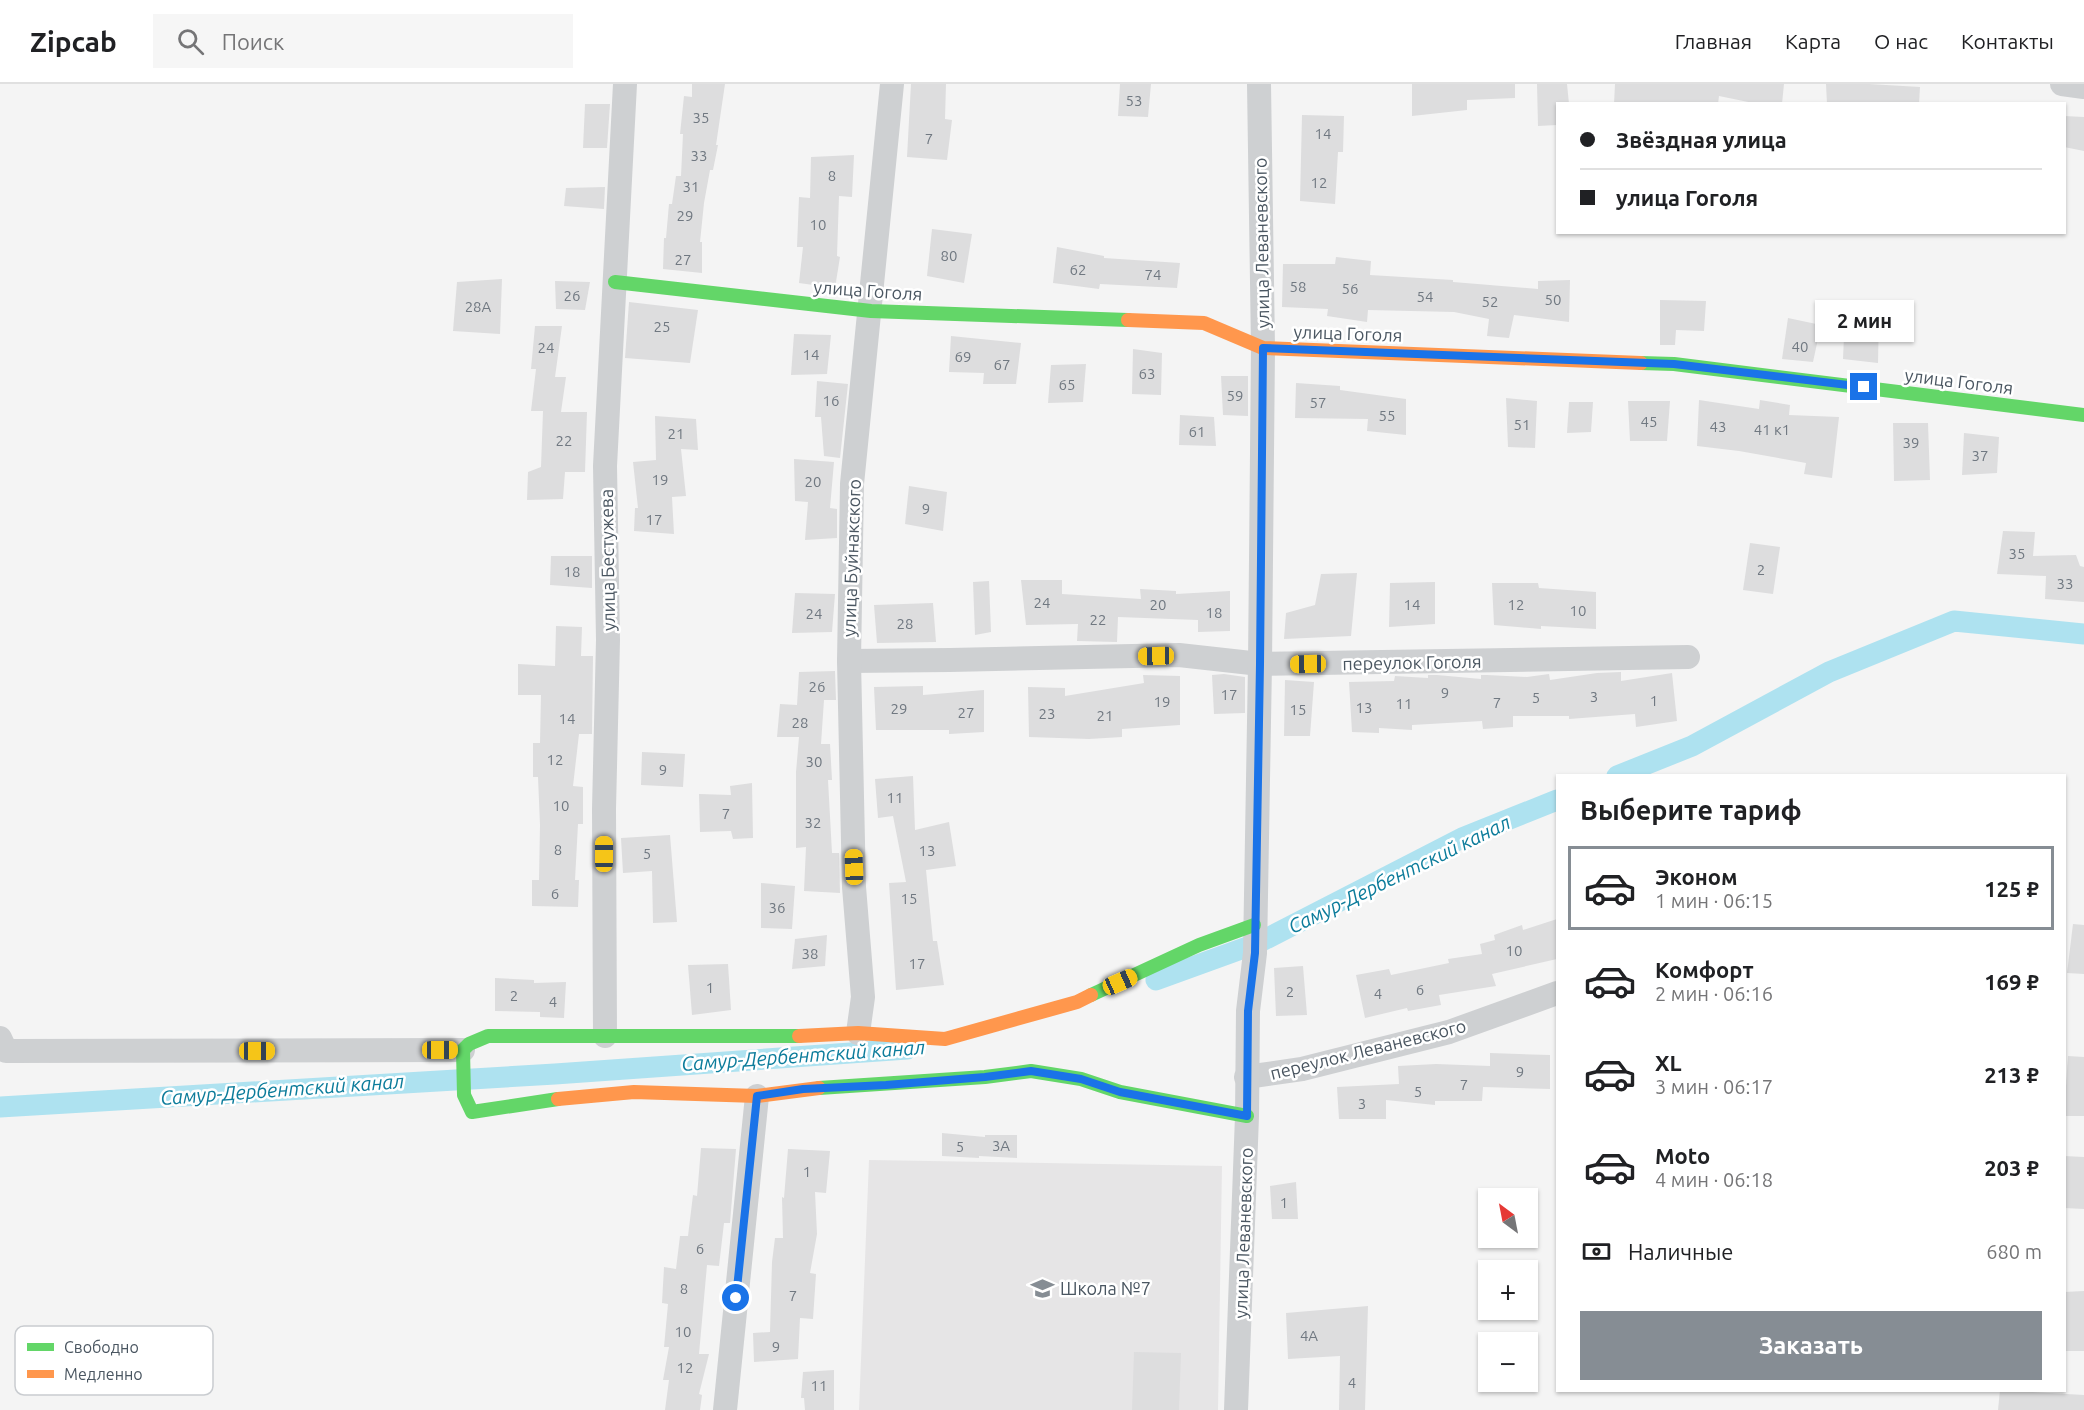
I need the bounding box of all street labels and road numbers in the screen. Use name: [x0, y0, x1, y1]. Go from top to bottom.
street label: улица Леваневского: [1250, 157, 1272, 329]
street label: улица Гоголя: [813, 276, 923, 304]
street label: улица Гоголя: [1293, 321, 1403, 345]
street label: улица Гоголя: [1904, 364, 2014, 398]
street label: улица Буйнакского: [838, 479, 864, 637]
street label: улица Бестужева: [596, 489, 618, 631]
street label: переулок Гоголя: [1342, 651, 1482, 673]
street label: переулок Леваневского: [1268, 1015, 1468, 1083]
street label: улица Леваневского: [1230, 1147, 1256, 1319]

